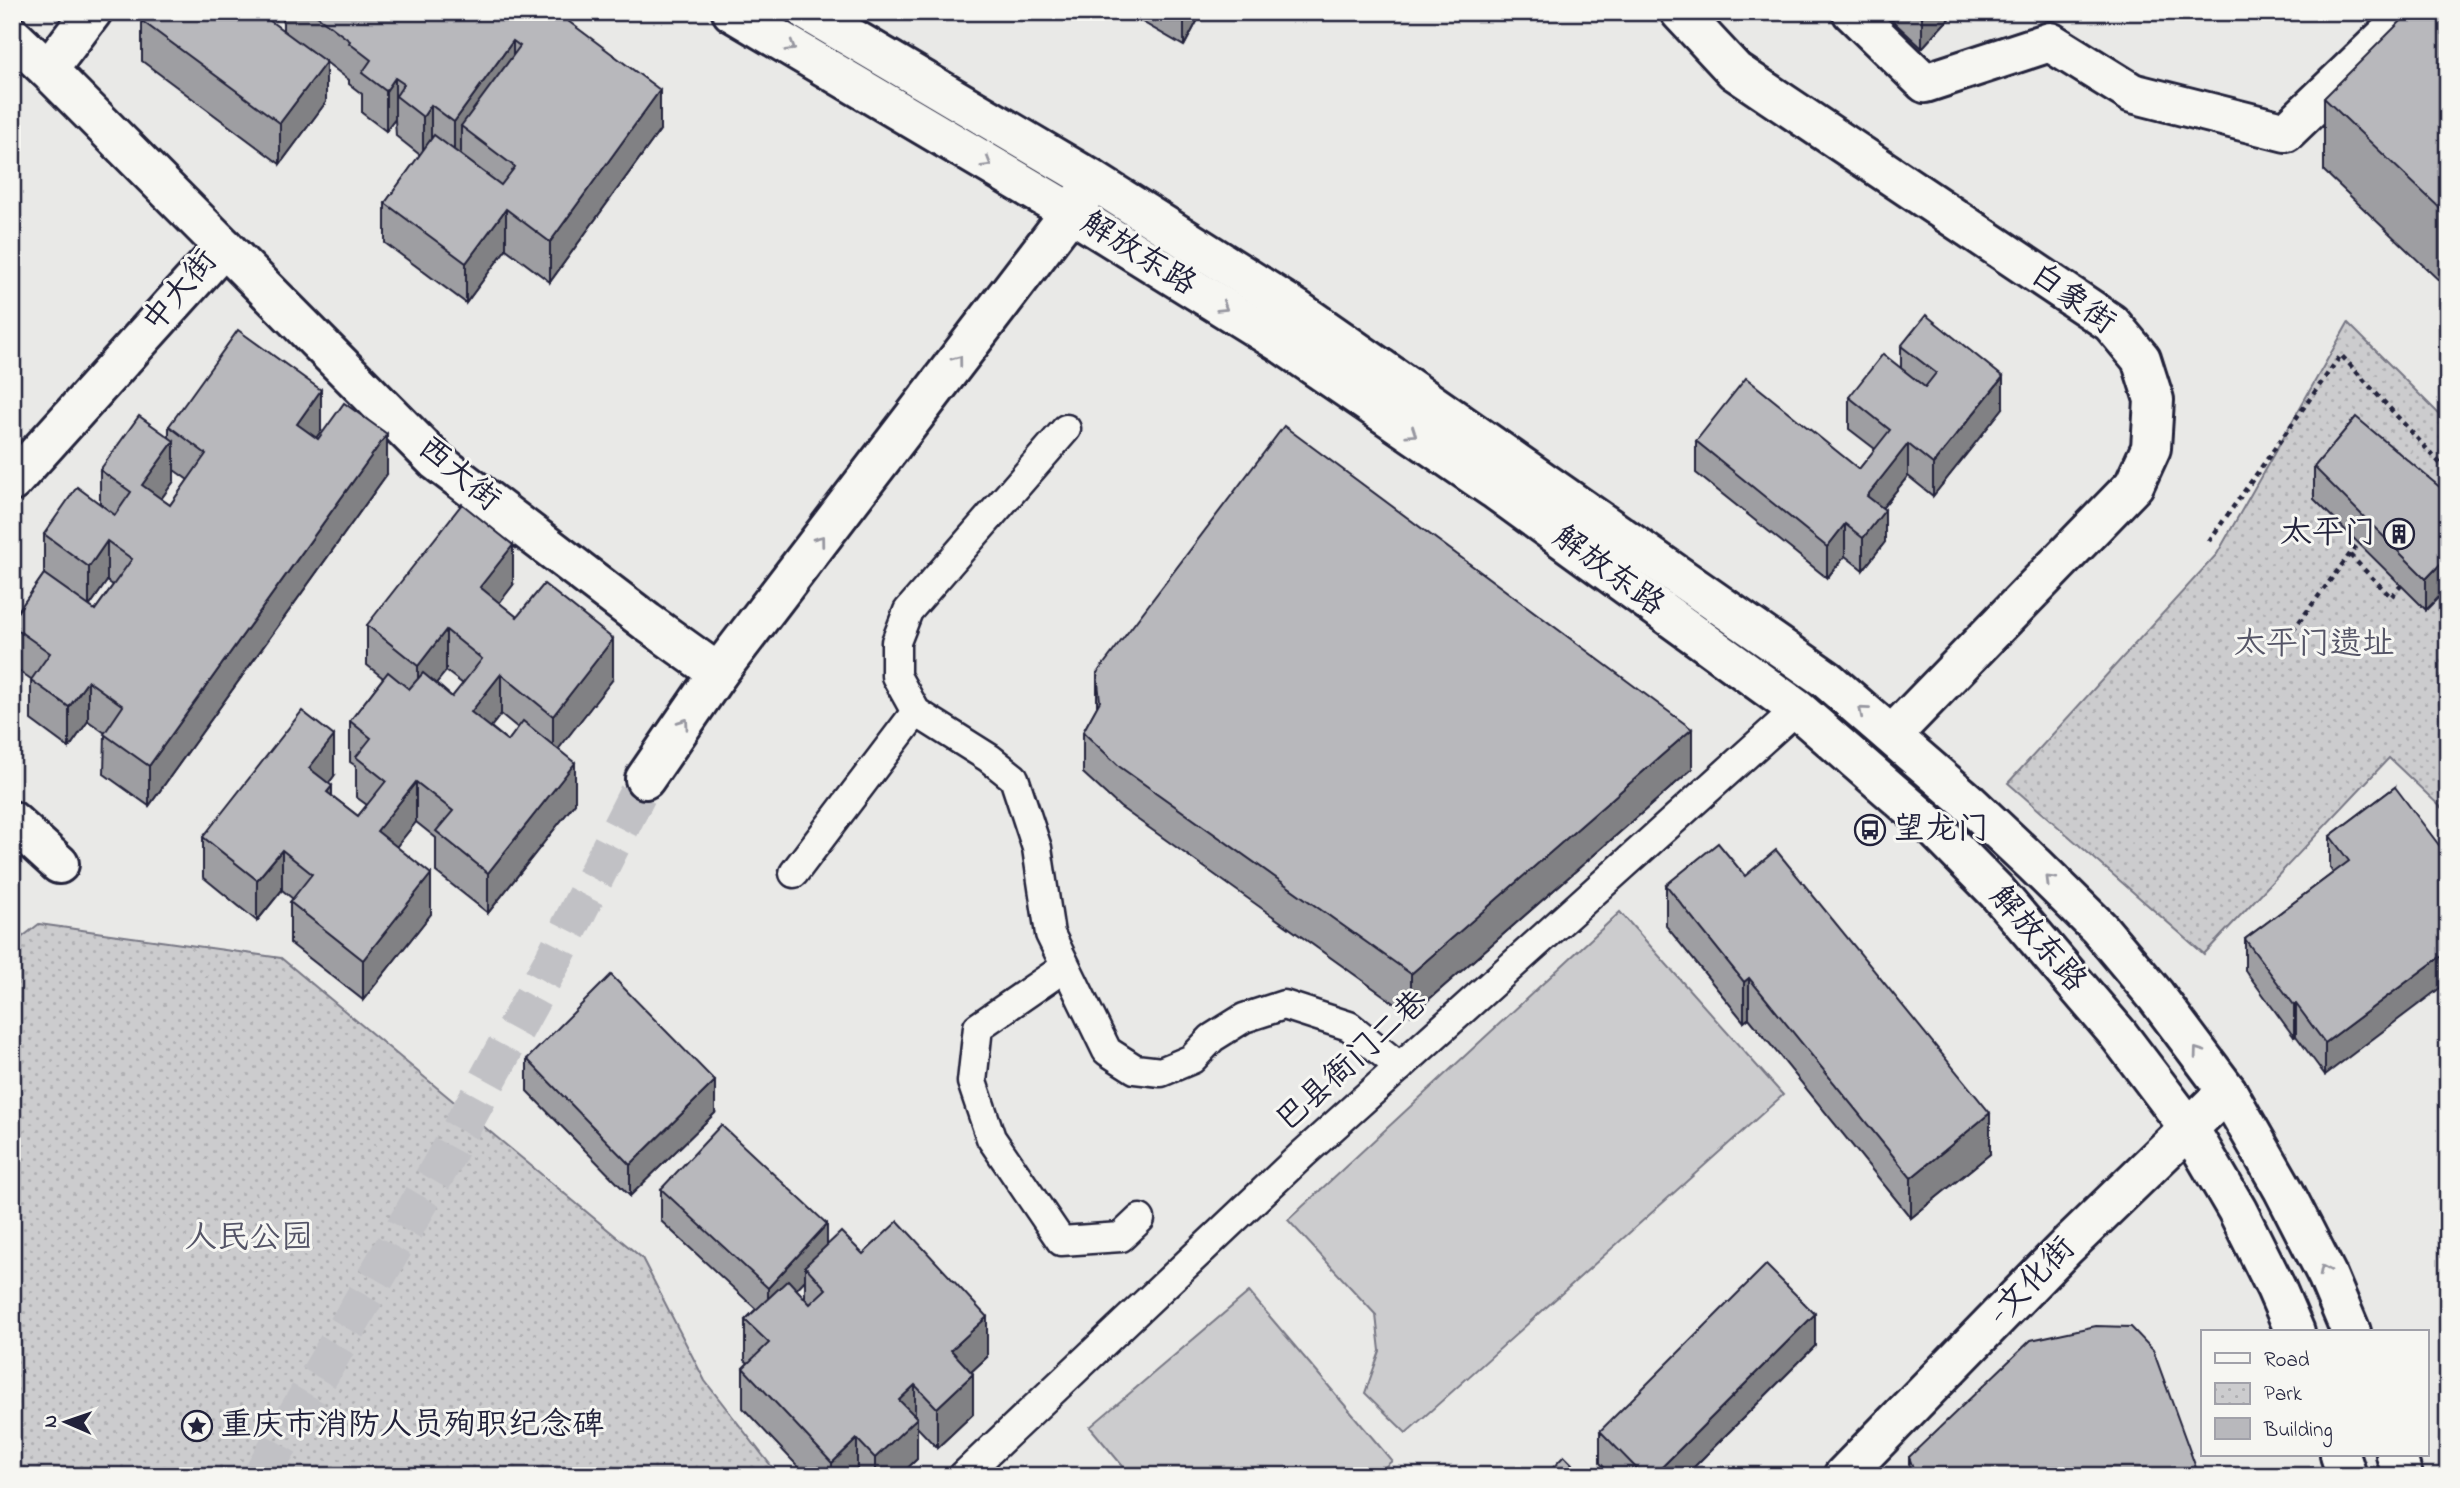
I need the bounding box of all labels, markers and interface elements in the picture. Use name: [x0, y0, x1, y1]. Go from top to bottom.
one-way arrow: [784, 39, 796, 52]
one-way arrow: [979, 155, 992, 168]
street label: 解放东路: [1071, 201, 1205, 309]
street label: 中大街: [132, 240, 230, 344]
street label: 白象街: [2019, 253, 2125, 347]
one-way arrow: [1215, 299, 1228, 312]
one-way arrow: [949, 355, 962, 367]
one-way arrow: [1404, 425, 1417, 437]
street label: 西大街: [406, 426, 510, 524]
place label: 太平门: [2280, 511, 2376, 558]
street label: 解放东路: [1542, 515, 1674, 629]
building icon: 太平门: [2382, 517, 2416, 551]
one-way arrow: [811, 536, 824, 548]
park label: 太平门遗址: [2234, 622, 2394, 669]
one-way arrow: [1858, 706, 1871, 719]
one-way arrow: [676, 718, 688, 731]
place label: 望龙门: [1893, 807, 1989, 854]
bus stop icon: 望龙门: [1853, 813, 1887, 847]
one-way arrow: [2045, 875, 2058, 888]
street label: 解放东路: [1977, 876, 2097, 1004]
street label: 巴县衙门二巷: [1266, 980, 1440, 1144]
one-way arrow: [2193, 1047, 2206, 1060]
park label: 人民公园: [185, 1216, 313, 1263]
street label: -文化街: [1979, 1227, 2087, 1337]
one-way arrow: [2318, 1265, 2332, 1277]
legend: [2201, 1330, 2428, 1456]
text: Road: [2264, 1346, 2310, 1376]
text: Park: [2264, 1380, 2303, 1410]
north arrow: [32, 1386, 102, 1456]
place label: 重庆市消防人员殉职纪念碑: [220, 1403, 604, 1450]
place icon: 重庆市消防人员殉职纪念碑: [180, 1409, 214, 1443]
text: N: [38, 1414, 65, 1428]
text: Building: [2263, 1416, 2333, 1448]

